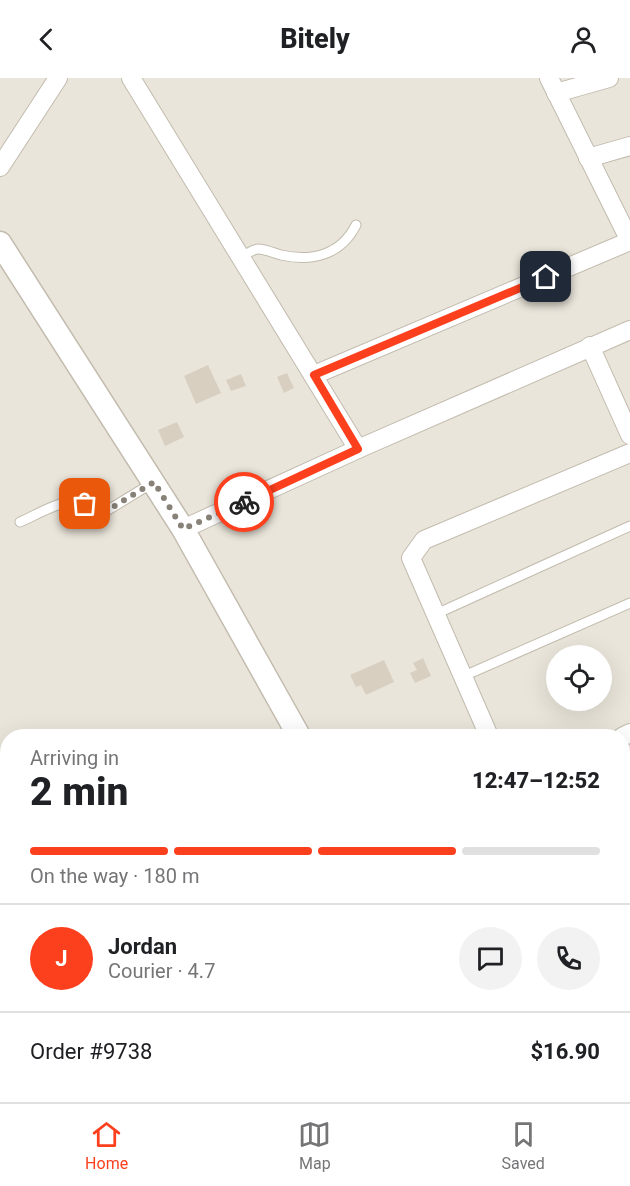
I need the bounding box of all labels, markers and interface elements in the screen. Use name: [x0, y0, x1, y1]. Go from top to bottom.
icon: back: [30, 23, 63, 56]
text: Bitely: [280, 23, 350, 55]
icon: person: [567, 23, 600, 56]
pin: [520, 251, 571, 302]
icon: home: [529, 260, 562, 293]
courier: [214, 472, 274, 532]
pin: [59, 478, 110, 529]
icon: bike: [228, 486, 261, 519]
icon: bag: [68, 487, 101, 520]
map controls: [546, 645, 612, 711]
button: locate: [546, 645, 612, 711]
text: Arriving in: [30, 746, 119, 770]
text: 12:47–12:52: [472, 768, 600, 793]
text: 2 min: [30, 769, 128, 815]
text: On the way · 180 m: [30, 864, 199, 888]
button: chat: [459, 927, 522, 990]
button: phone: [537, 927, 600, 990]
text: Jordan: [108, 934, 177, 959]
text: J: [55, 946, 68, 971]
text: Courier · 4.7: [108, 959, 215, 983]
text: Order #9738: [30, 1039, 152, 1064]
text: $16.90: [531, 1039, 600, 1064]
tab: Home: [85, 1118, 128, 1173]
tab: Map: [298, 1118, 331, 1173]
tab: Saved: [502, 1118, 545, 1173]

